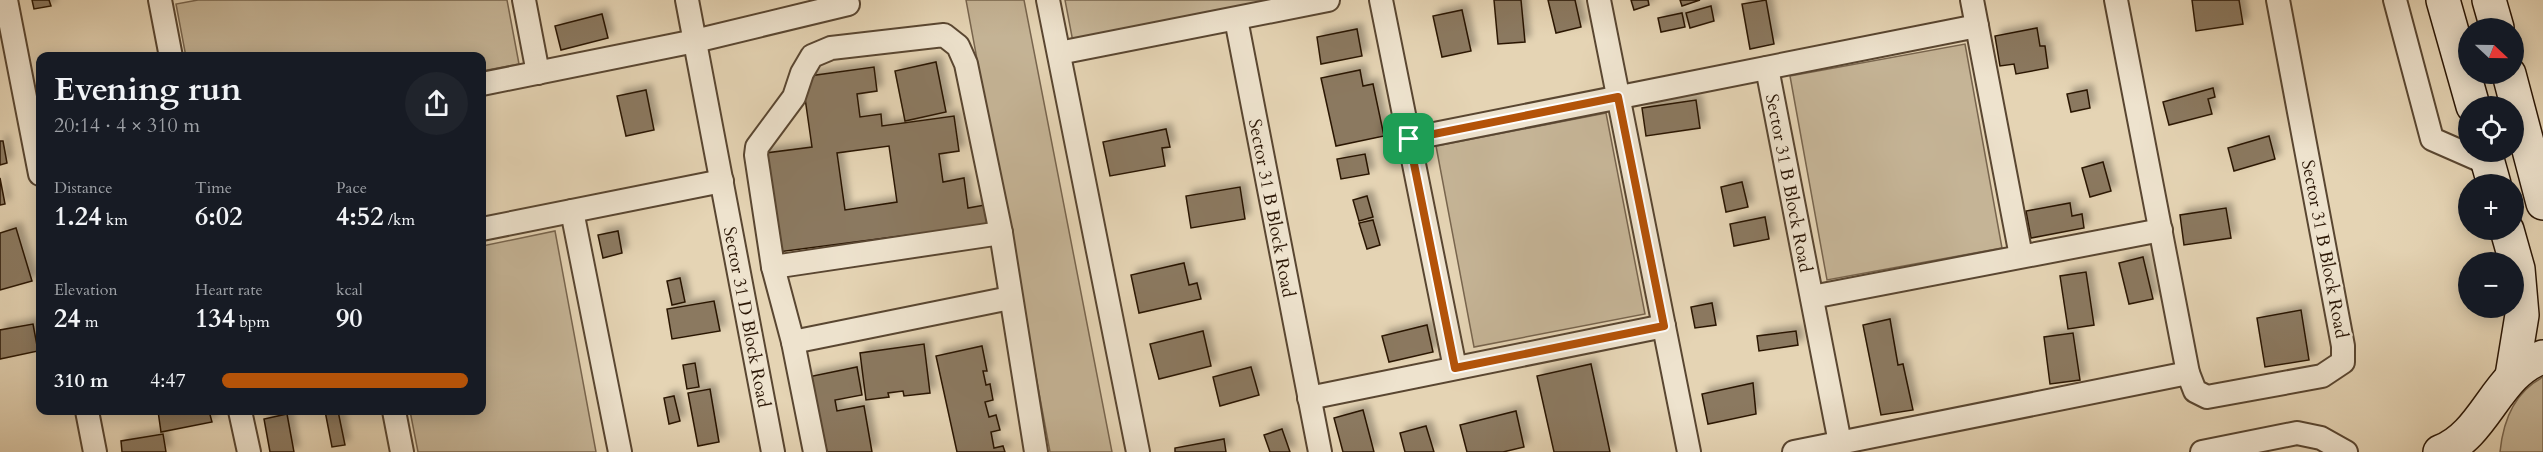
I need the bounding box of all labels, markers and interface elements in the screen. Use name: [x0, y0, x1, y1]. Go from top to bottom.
north arrow: [2458, 18, 2524, 84]
map controls: [2458, 18, 2524, 318]
text: Evening run: [54, 67, 242, 112]
button: share: [405, 72, 468, 135]
street label: Sector 31 B Block Road: [1759, 92, 1818, 275]
button: locate: [2458, 96, 2524, 162]
text: 20:14 · 4 × 310 m: [54, 112, 200, 139]
pin: [1383, 113, 1434, 164]
street label: Sector 31 B Block Road: [1242, 117, 1301, 300]
icon: arrive: [1392, 122, 1425, 155]
street label: Sector 31 B Block Road: [2295, 158, 2354, 341]
button: +: [2458, 174, 2524, 240]
text: Distance: [54, 177, 112, 199]
text: Time: [195, 177, 232, 199]
text: Pace: [336, 177, 367, 199]
text: 1.24: [54, 199, 102, 234]
text: 6:02: [195, 199, 243, 234]
text: 4:52: [336, 199, 384, 234]
text: km: [102, 209, 128, 231]
text: /km: [384, 209, 415, 231]
street label: Sector 31 D Block Road: [717, 225, 776, 410]
button: −: [2458, 252, 2524, 318]
text: Elevation: [54, 279, 118, 301]
text: Heart rate: [195, 279, 263, 301]
text: kcal: [336, 279, 363, 301]
text: 24: [54, 301, 81, 336]
text: 134: [195, 301, 235, 336]
text: 90: [336, 301, 363, 336]
text: m: [81, 311, 98, 333]
text: bpm: [235, 311, 270, 333]
text: 310 m: [54, 367, 109, 394]
text: 4:47: [150, 367, 186, 394]

